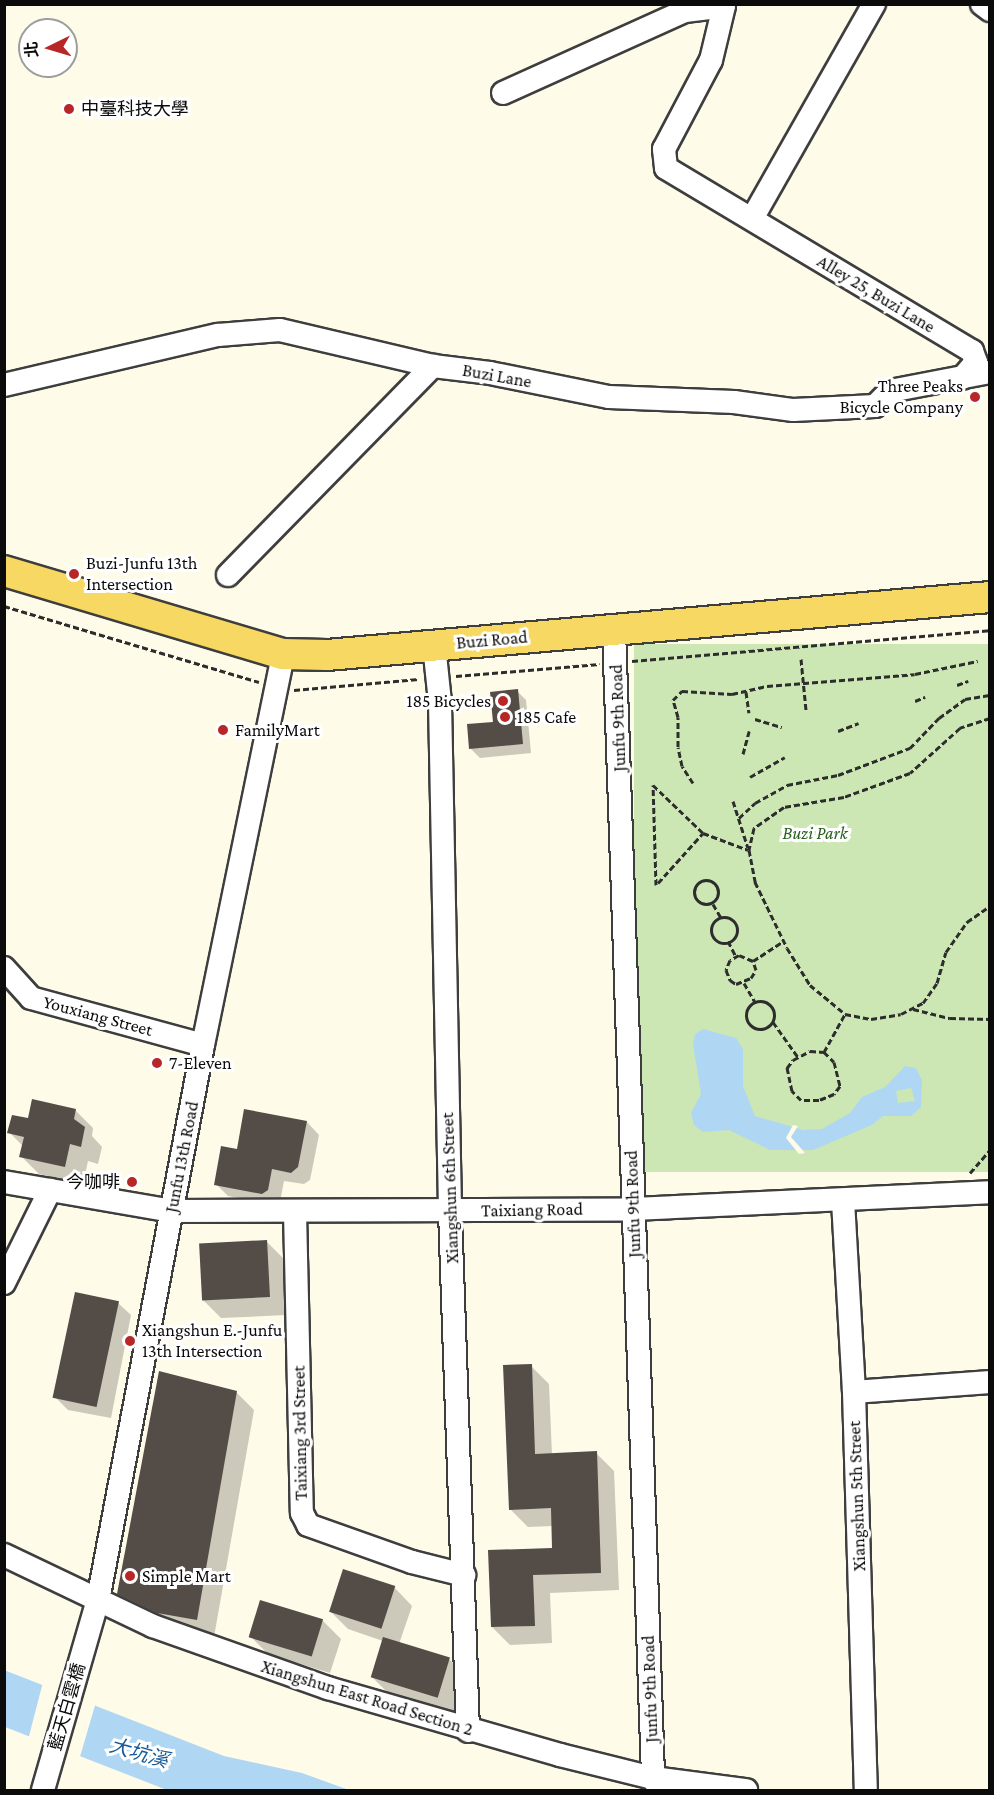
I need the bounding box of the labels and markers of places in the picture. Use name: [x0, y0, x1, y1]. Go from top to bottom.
place label: 中臺科技大學: [81, 98, 189, 120]
marker: 中臺科技大學: [62, 102, 76, 116]
place label: Three Peaks Bicycle Company: [840, 376, 963, 418]
marker: Three Peaks Bicycle Company: [968, 390, 982, 404]
place label: Buzi-Junfu 13th Intersection: [86, 553, 197, 596]
marker: Buzi-Junfu 13th Intersection: [67, 567, 81, 581]
place label: 185 Bicycles: [406, 690, 491, 712]
marker: 185 Bicycles: [496, 694, 510, 708]
place label: 185 Cafe: [517, 706, 576, 728]
marker: 185 Cafe: [498, 710, 512, 724]
place label: FamilyMart: [235, 719, 320, 741]
marker: FamilyMart: [216, 723, 230, 737]
place label: 7-Eleven: [169, 1052, 232, 1074]
marker: 7-Eleven: [150, 1056, 164, 1070]
place label: 今咖啡: [66, 1171, 120, 1193]
marker: 今咖啡: [125, 1175, 139, 1189]
place label: Xiangshun E.-Junfu 13th Intersection: [142, 1320, 282, 1362]
marker: Xiangshun E.-Junfu 13th Intersection: [123, 1334, 137, 1348]
place label: Simple Mart: [142, 1565, 231, 1587]
marker: Simple Mart: [123, 1569, 137, 1583]

